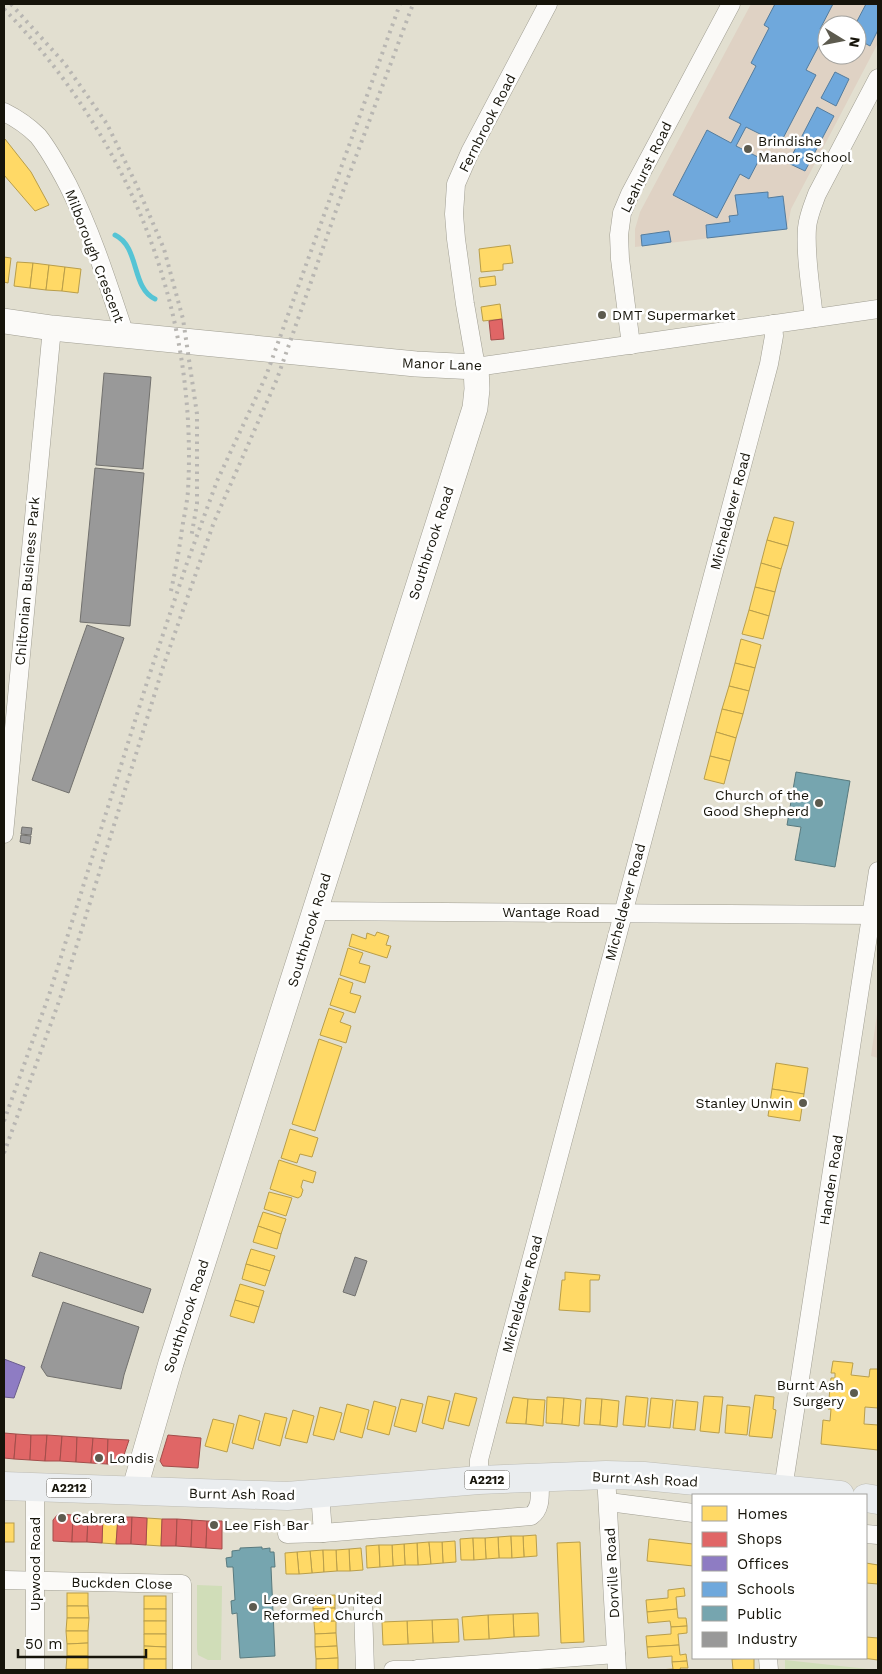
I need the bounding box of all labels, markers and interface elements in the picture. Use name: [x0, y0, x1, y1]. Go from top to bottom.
north arrow: [817, 15, 867, 65]
text: N: [846, 36, 864, 49]
street label: Fernbrook Road: [455, 71, 519, 175]
street label: Leahurst Road: [617, 119, 675, 215]
place label: Brindishe Manor School: [758, 133, 852, 165]
marker: Brindishe Manor School: [742, 143, 754, 155]
street label: Milborough Crescent: [62, 187, 128, 325]
place label: DMT Supermarket: [612, 307, 736, 323]
marker: DMT Supermarket: [596, 309, 608, 321]
street label: Manor Lane: [402, 355, 482, 373]
street label: Micheldever Road: [707, 451, 753, 571]
street label: Southbrook Road: [405, 484, 457, 602]
street label: Chiltonian Business Park: [12, 496, 42, 666]
place label: Church of the Good Shepherd: [703, 787, 809, 819]
marker: Church of the Good Shepherd: [813, 797, 825, 809]
street label: Micheldever Road: [602, 842, 648, 962]
street label: Southbrook Road: [284, 871, 334, 989]
street label: Wantage Road: [502, 904, 600, 920]
place label: Stanley Unwin: [695, 1095, 793, 1111]
marker: Stanley Unwin: [797, 1097, 809, 1109]
street label: Handen Road: [816, 1134, 846, 1226]
street label: Micheldever Road: [499, 1234, 545, 1354]
street label: Southbrook Road: [160, 1257, 212, 1375]
place label: Burnt Ash Surgery: [777, 1377, 845, 1409]
marker: Burnt Ash Surgery: [848, 1387, 860, 1399]
place label: Londis: [109, 1450, 154, 1466]
marker: Londis: [93, 1452, 105, 1464]
street label: Burnt Ash Road: [591, 1468, 699, 1490]
road number: A2212: [464, 1470, 510, 1490]
road number: A2212: [46, 1479, 92, 1498]
street label: Burnt Ash Road: [189, 1485, 295, 1503]
legend: [692, 1494, 867, 1659]
text: Homes: [737, 1505, 788, 1523]
place label: Cabrera: [72, 1510, 125, 1526]
marker: Cabrera: [56, 1512, 68, 1524]
street label: Upwood Road: [27, 1517, 43, 1611]
place label: Lee Fish Bar: [224, 1517, 309, 1533]
marker: Lee Fish Bar: [208, 1519, 220, 1531]
street label: Dorville Road: [602, 1527, 622, 1619]
text: Shops: [737, 1530, 782, 1548]
text: Offices: [737, 1555, 789, 1573]
street label: Buckden Close: [71, 1574, 173, 1592]
text: Schools: [737, 1580, 795, 1598]
place label: Lee Green United Reformed Church: [263, 1591, 383, 1623]
marker: Lee Green United Reformed Church: [247, 1601, 259, 1613]
text: Public: [737, 1605, 782, 1623]
scale bar: [18, 1626, 145, 1658]
text: Industry: [737, 1630, 798, 1648]
text: 50 m: [25, 1635, 62, 1653]

